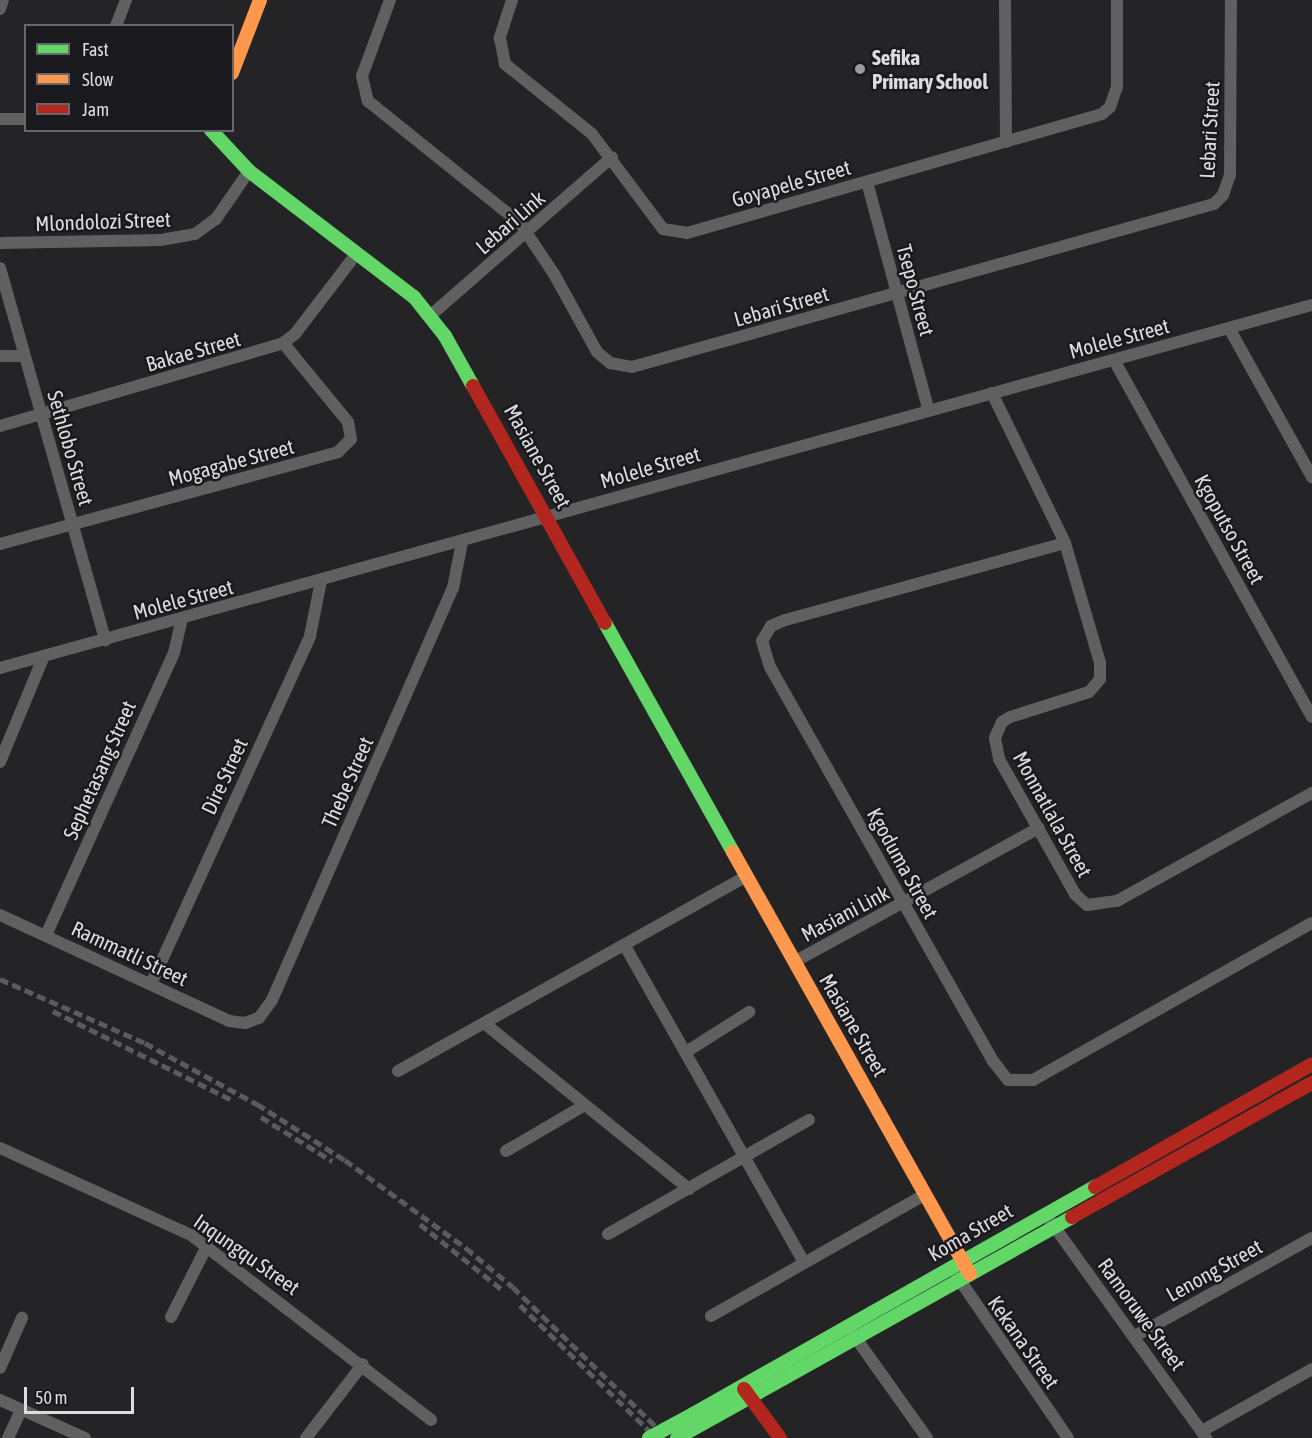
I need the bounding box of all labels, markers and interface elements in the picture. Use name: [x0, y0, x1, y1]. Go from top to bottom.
legend: [24, 24, 234, 132]
text: Fast: [82, 39, 109, 60]
place label: Sefika Primary School: [872, 44, 988, 94]
marker: Sefika Primary School: [853, 62, 867, 76]
text: Slow: [82, 69, 113, 90]
street label: Lebari Street: [1194, 81, 1224, 179]
text: Jam: [82, 99, 109, 120]
street label: Goyapele Street: [729, 154, 853, 212]
street label: Lebari Link: [470, 185, 550, 259]
street label: Mlondolozi Street: [35, 206, 171, 236]
street label: Tsepo Street: [892, 241, 940, 339]
street label: Lebari Street: [731, 280, 831, 332]
street label: Molele Street: [1066, 313, 1172, 363]
street label: Bakae Street: [143, 325, 243, 377]
street label: Sethlobo Street: [43, 388, 99, 508]
street label: Masiane Street: [499, 400, 577, 512]
street label: Mogagabe Street: [165, 433, 297, 491]
street label: Molele Street: [597, 441, 703, 493]
street label: Kgoputso Street: [1190, 470, 1270, 588]
street label: Molele Street: [130, 574, 236, 624]
street label: Sephetasang Street: [57, 697, 141, 843]
street label: Thebe Street: [316, 733, 378, 831]
street label: Dire Street: [195, 734, 253, 818]
street label: Monnatlala Street: [1008, 747, 1098, 881]
street label: Kgoduma Street: [862, 803, 944, 923]
street label: Masiani Link: [797, 879, 893, 947]
street label: Rammatli Street: [68, 915, 192, 991]
street label: Masiane Street: [814, 969, 894, 1081]
street label: Koma Street: [923, 1198, 1017, 1266]
street label: Inqungqu Street: [189, 1208, 305, 1300]
street label: Lenong Street: [1162, 1233, 1266, 1307]
street label: Ramoruwe Street: [1093, 1253, 1191, 1375]
street label: Kekana Street: [983, 1291, 1065, 1393]
scale bar: [27, 1375, 136, 1413]
text: 50 m: [35, 1387, 67, 1408]

